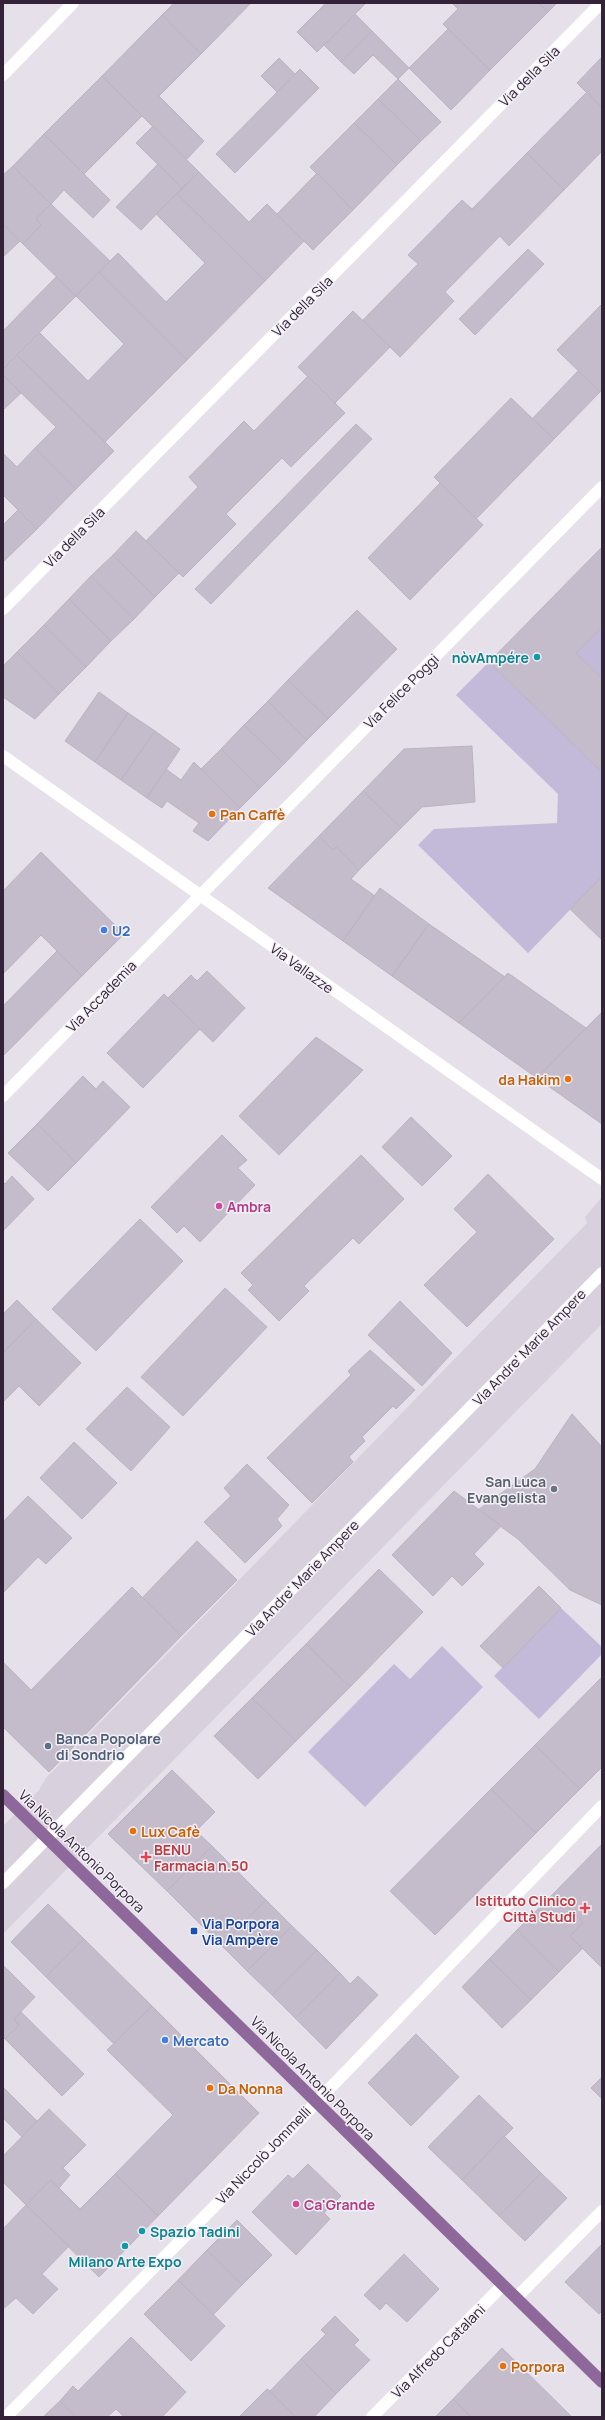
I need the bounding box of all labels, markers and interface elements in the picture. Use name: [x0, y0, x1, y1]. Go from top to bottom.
street label: Via della Sila: [495, 42, 563, 110]
street label: Via della Sila: [268, 272, 336, 340]
street label: Via della Sila: [40, 503, 108, 571]
place label: nòvAmpére: [452, 648, 529, 667]
street label: Via Felice Poggi: [359, 649, 443, 733]
marker: nòvAmpére: [532, 652, 542, 662]
place label: Pan Caffè: [220, 805, 285, 824]
marker: Pan Caffè: [207, 809, 217, 819]
place label: U2: [112, 921, 130, 940]
marker: U2: [99, 925, 109, 935]
street label: Via Vallazze: [266, 938, 338, 998]
street label: Via Accademia: [62, 956, 140, 1036]
place label: da Hakim: [498, 1070, 560, 1089]
marker: da Hakim: [563, 1074, 573, 1084]
place label: Ambra: [227, 1197, 271, 1216]
marker: Ambra: [214, 1201, 224, 1211]
street label: Via Andre' Marie Ampere: [468, 1284, 590, 1410]
place label: San Luca Evangelista: [467, 1472, 546, 1507]
marker: San Luca Evangelista: [549, 1484, 559, 1494]
street label: Via Andre' Marie Ampere: [241, 1515, 363, 1641]
place label: Banca Popolare di Sondrio: [56, 1729, 161, 1764]
marker: Banca Popolare di Sondrio: [43, 1741, 53, 1751]
street label: Via Nicola Antonio Porpora: [15, 1786, 149, 1916]
place label: Lux Cafè: [141, 1822, 200, 1841]
marker: Lux Cafè: [128, 1826, 138, 1836]
place label: BENU Farmacia n.50: [154, 1840, 248, 1875]
marker: BENU Farmacia n.50: [141, 1852, 151, 1862]
place label: Istituto Clinico Città Studi: [475, 1891, 576, 1926]
marker: Istituto Clinico Città Studi: [579, 1902, 591, 1914]
place label: Via Porpora Via Ampère: [202, 1914, 279, 1949]
marker: Via Porpora Via Ampère: [189, 1926, 199, 1936]
street label: Via Nicola Antonio Porpora: [247, 2012, 379, 2144]
place label: Mercato: [173, 2031, 230, 2050]
marker: Mercato: [160, 2035, 170, 2045]
place label: Da Nonna: [218, 2079, 283, 2098]
marker: Da Nonna: [205, 2083, 215, 2093]
street label: Via Niccolò Jommelli: [211, 2102, 315, 2208]
place label: Ca'Grande: [304, 2195, 375, 2214]
marker: Ca'Grande: [291, 2199, 301, 2209]
place label: Spazio Tadini: [150, 2222, 240, 2241]
marker: Spazio Tadini: [137, 2226, 147, 2236]
marker: Milano Arte Expo: [120, 2241, 130, 2251]
place label: Milano Arte Expo: [68, 2252, 182, 2271]
street label: Via Alfredo Catalani: [387, 2300, 489, 2402]
place label: Porpora: [511, 2357, 565, 2376]
marker: Porpora: [498, 2361, 508, 2371]

